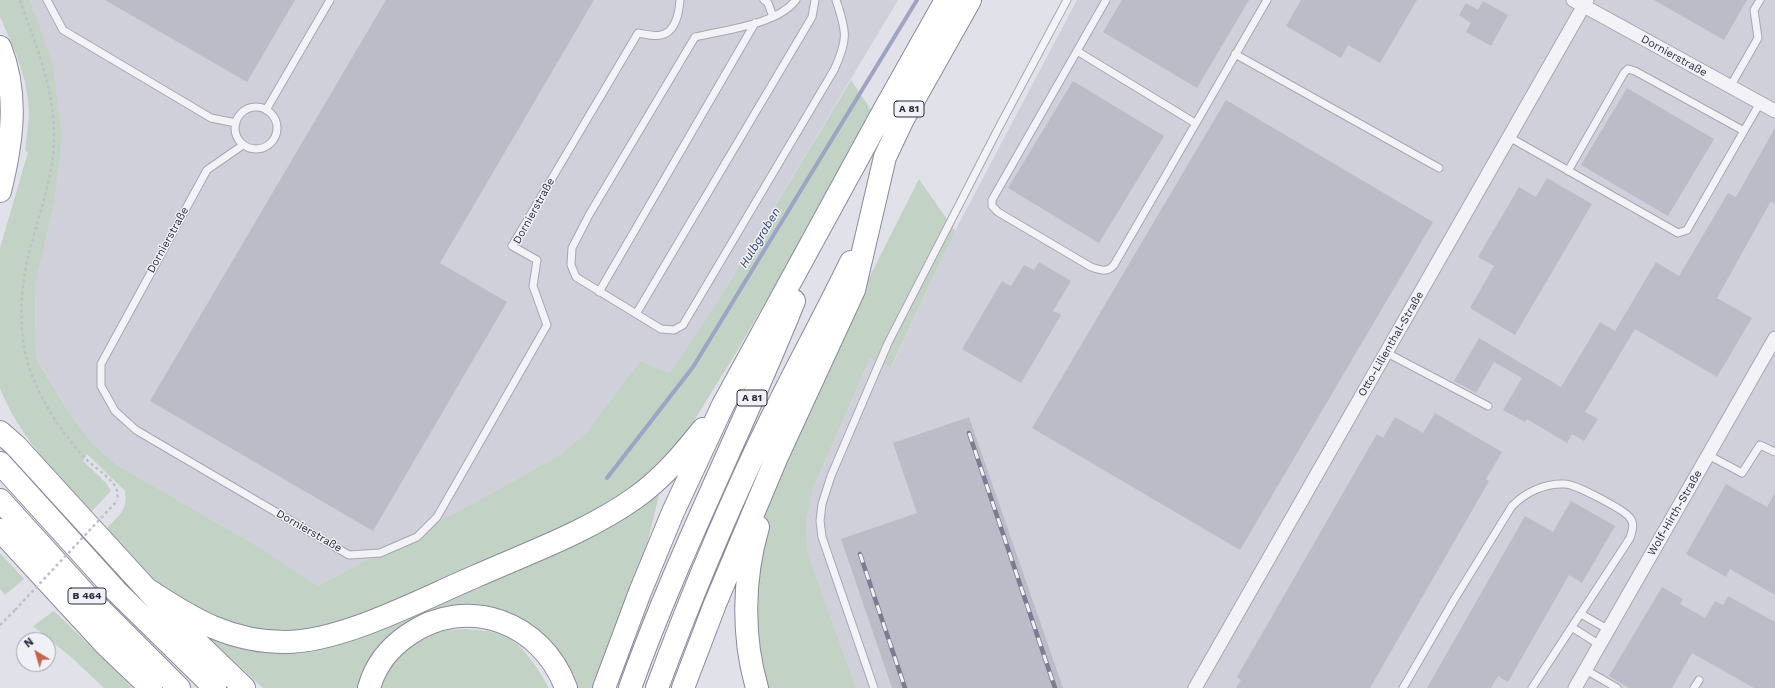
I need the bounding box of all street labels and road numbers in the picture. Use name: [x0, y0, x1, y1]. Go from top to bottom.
street label: Dornierstraße: [1639, 32, 1709, 80]
road number: A 81: [894, 101, 924, 117]
street label: Dornierstraße: [510, 176, 558, 246]
street label: Dornierstraße: [144, 205, 192, 275]
street label: Otto-Lilienthal-Straße: [1356, 289, 1426, 399]
road number: A 81: [737, 390, 767, 406]
street label: Wolf-Hirth-Straße: [1645, 468, 1705, 558]
street label: Dornierstraße: [274, 507, 344, 555]
road number: B 464: [68, 588, 106, 604]

